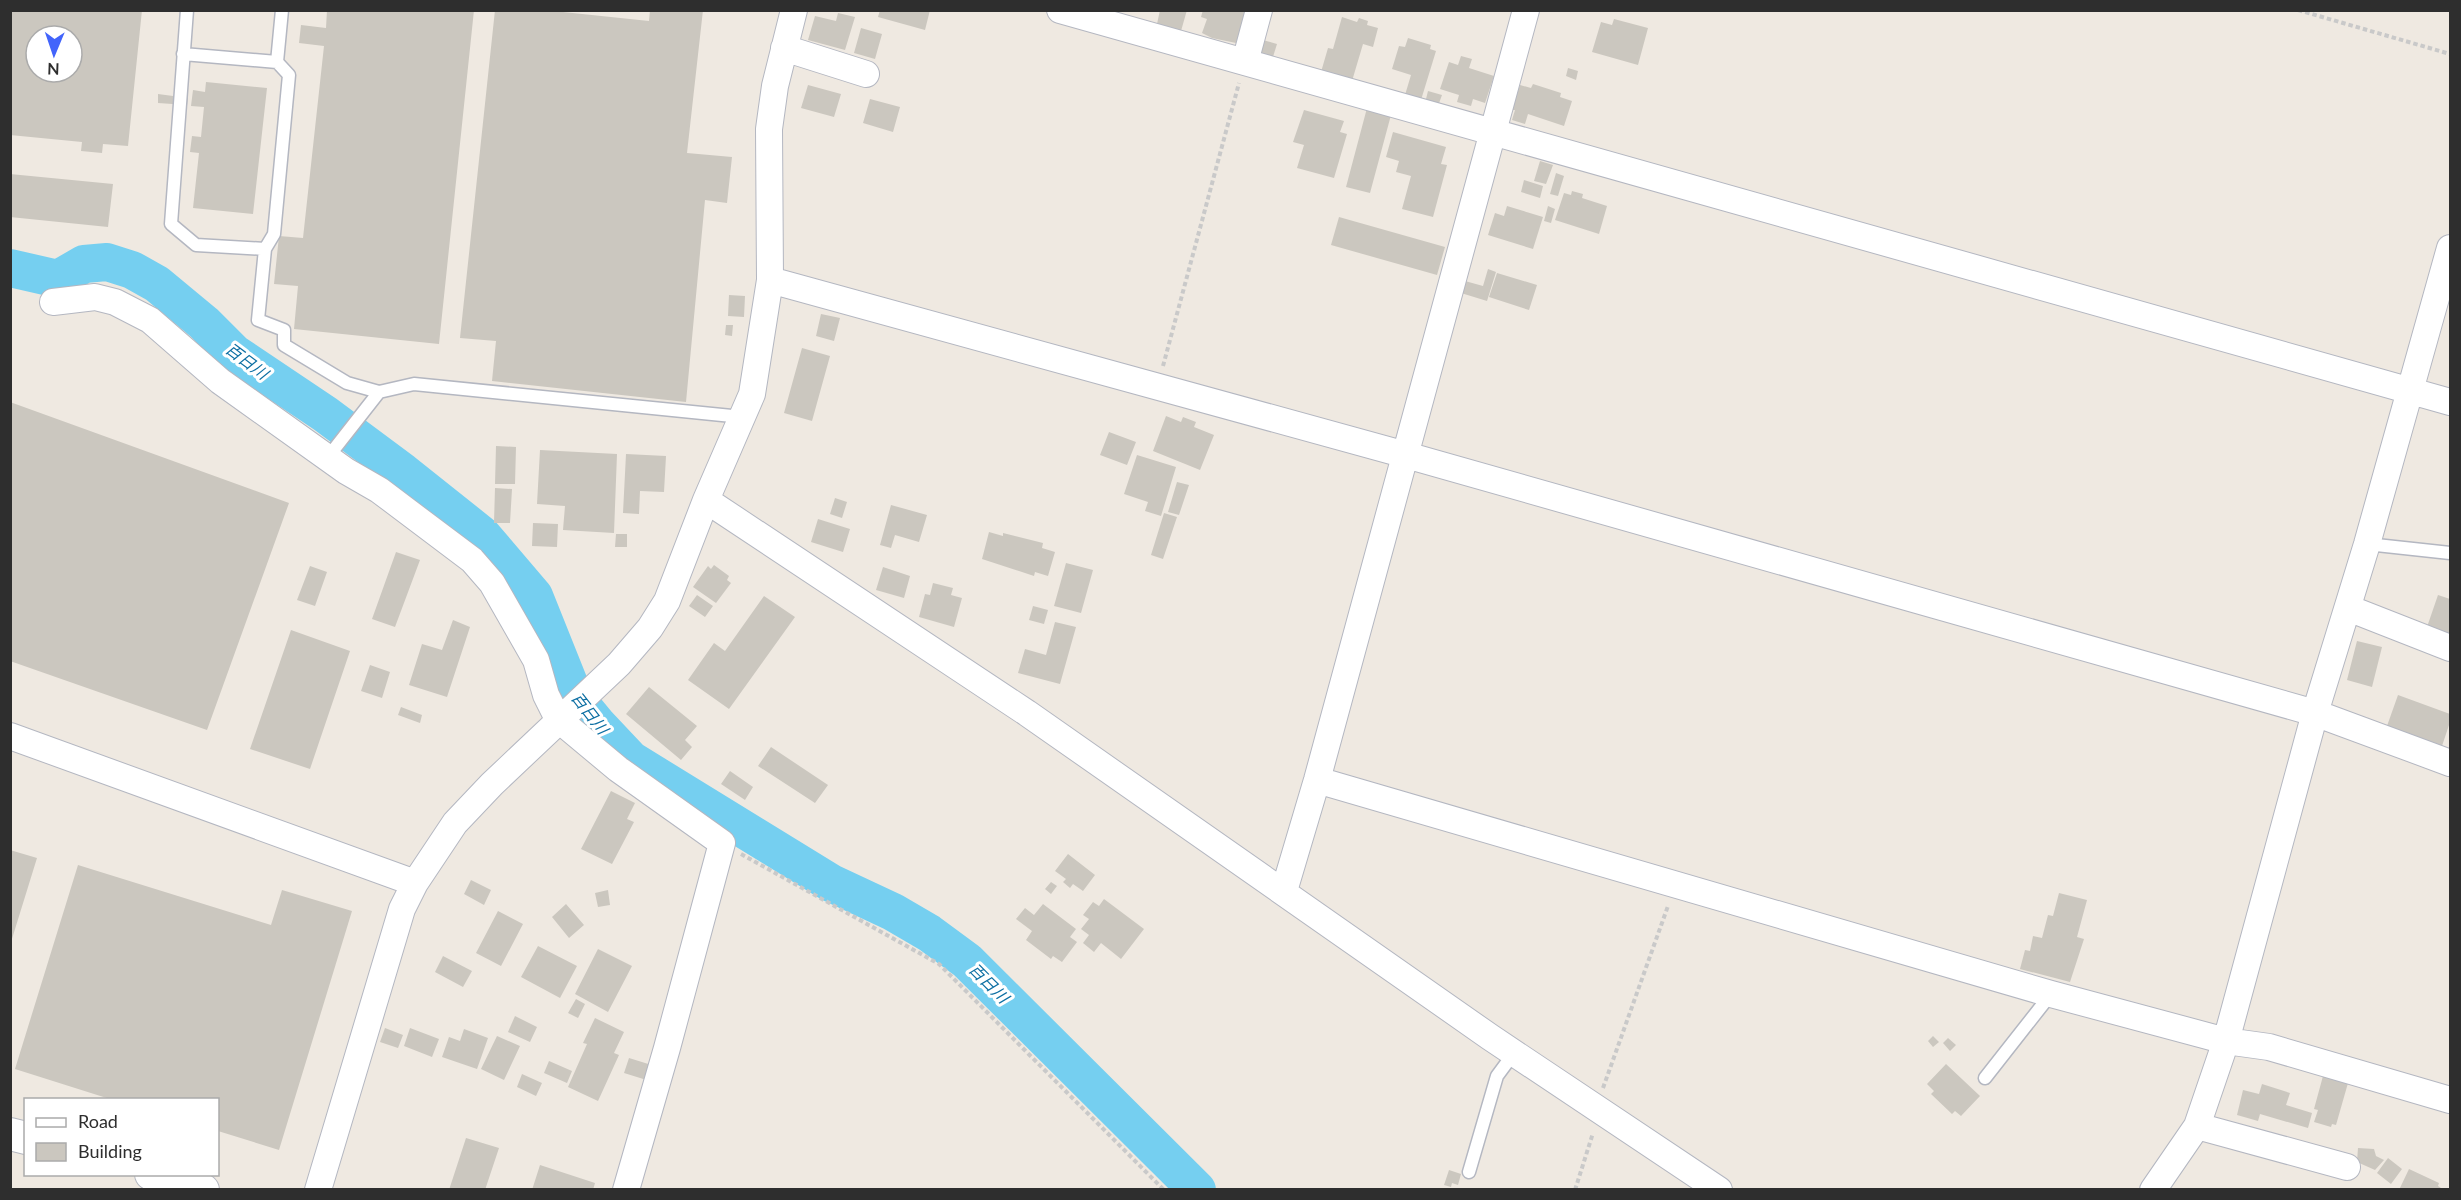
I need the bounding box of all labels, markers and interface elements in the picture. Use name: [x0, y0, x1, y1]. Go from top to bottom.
north arrow: [24, 24, 84, 84]
text: N: [47, 60, 60, 79]
water label: 百日川: [222, 339, 274, 384]
water label: 百日川: [568, 688, 614, 739]
water label: 百日川: [966, 959, 1014, 1008]
legend: [24, 1098, 219, 1176]
text: Road: [78, 1110, 118, 1132]
text: Building: [78, 1140, 142, 1162]

